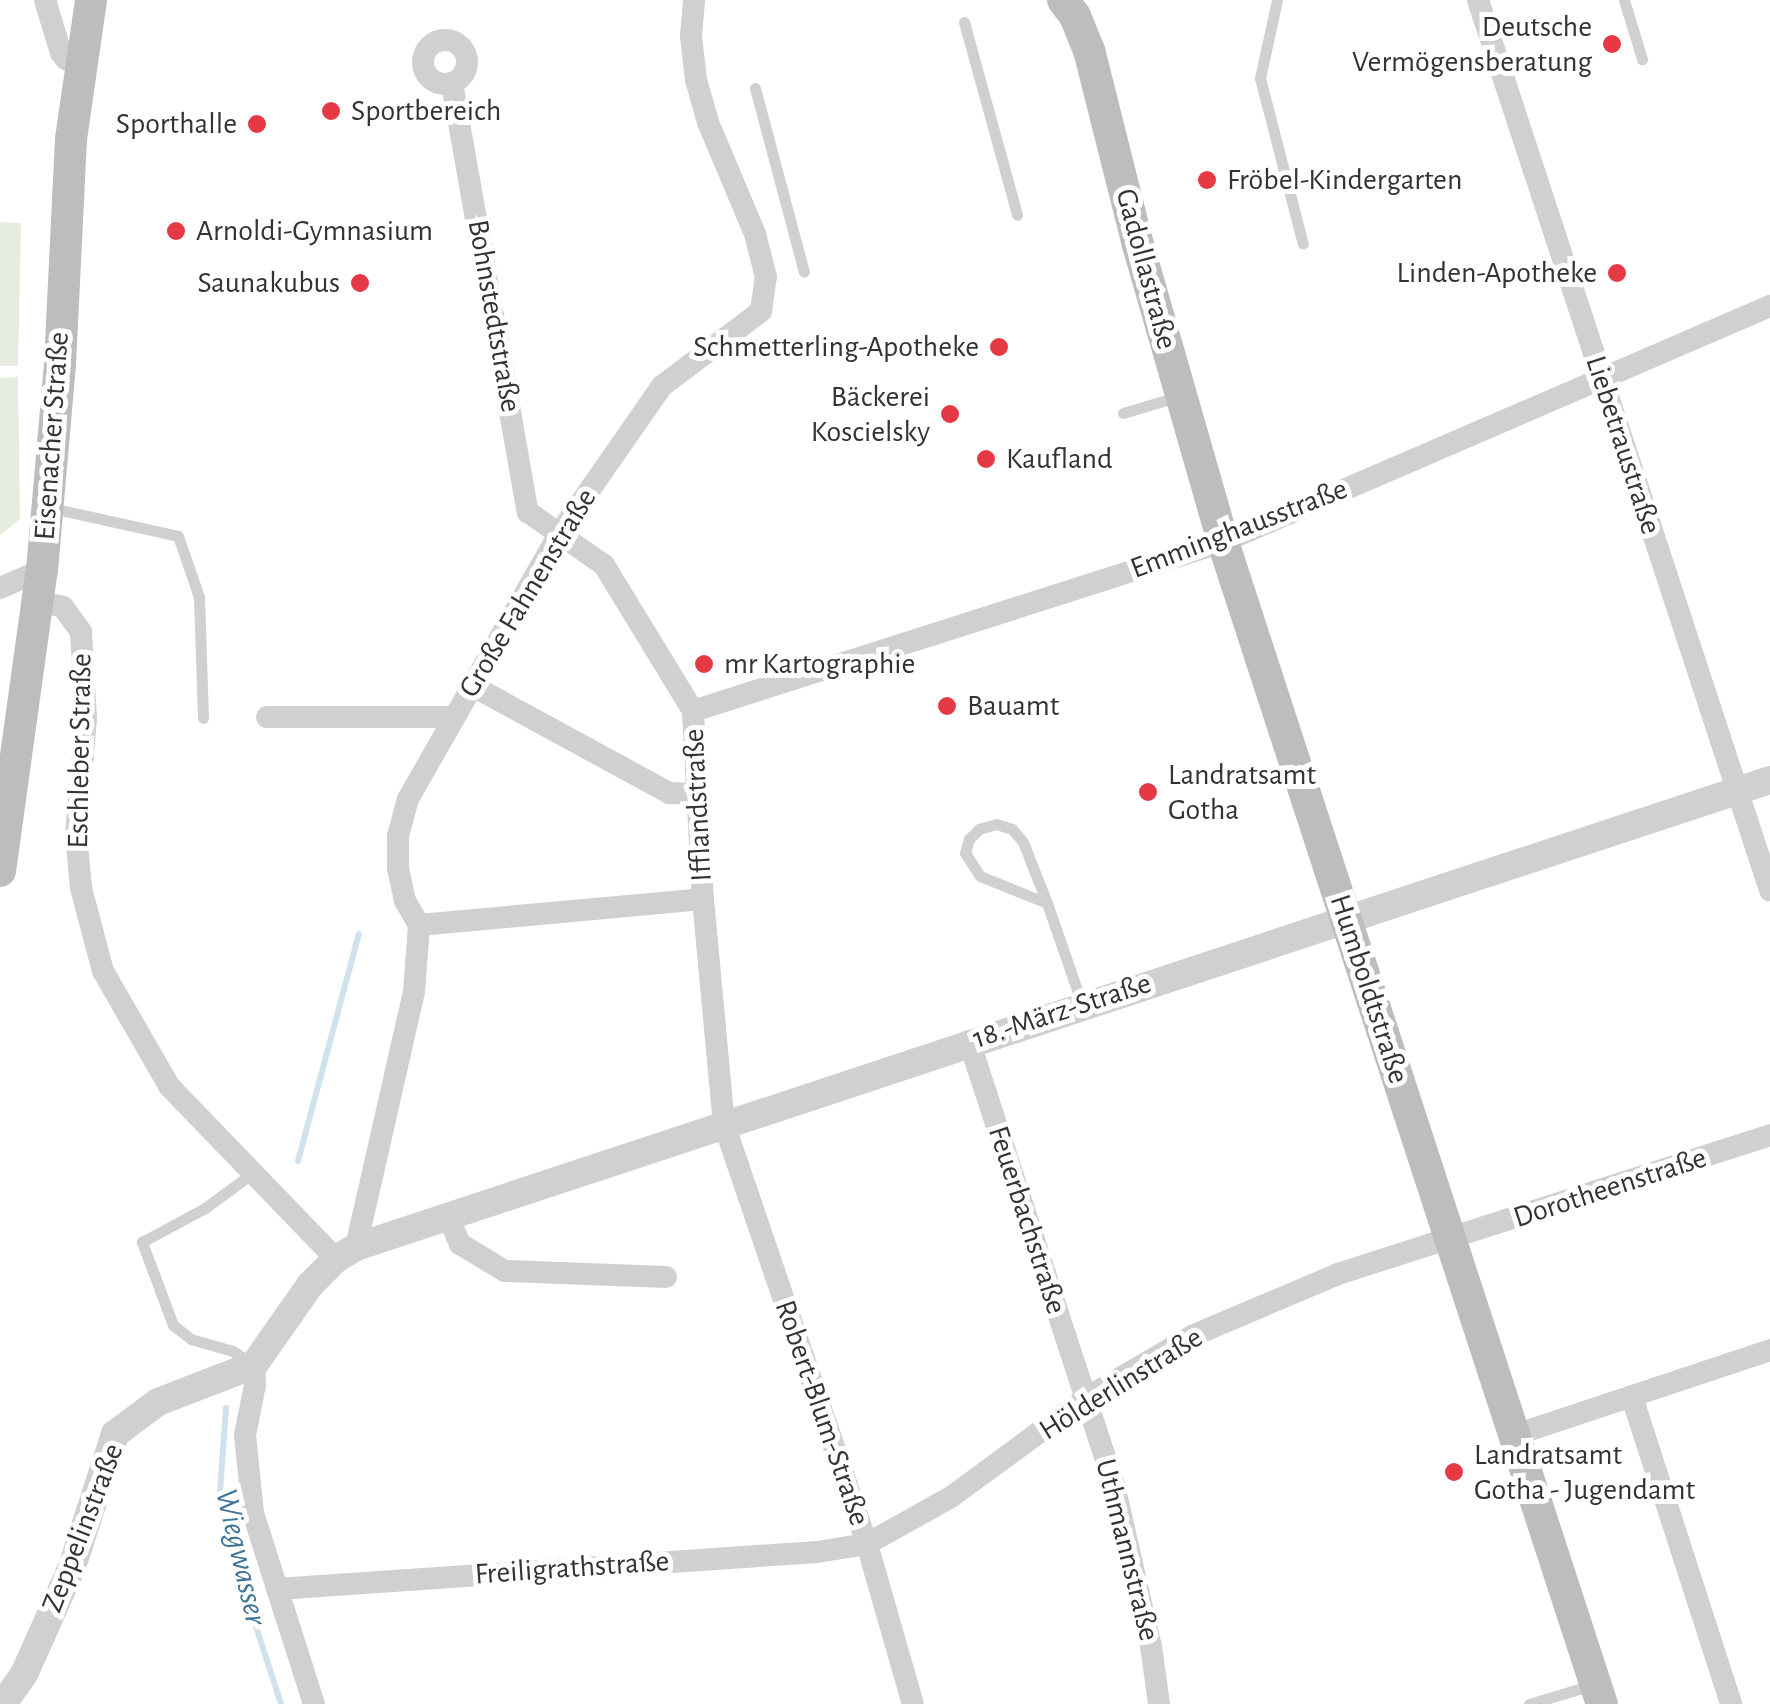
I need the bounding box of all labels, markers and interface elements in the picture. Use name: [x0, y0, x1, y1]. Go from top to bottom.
place label: Deutsche Vermögensberatung: [1352, 9, 1592, 80]
marker: Deutsche Vermögensberatung: [1601, 33, 1623, 55]
place label: Sportbereich: [351, 93, 501, 129]
marker: Sportbereich: [320, 100, 342, 122]
place label: Sporthalle: [116, 106, 237, 142]
marker: Sporthalle: [246, 113, 268, 135]
place label: Fröbel-Kindergarten: [1227, 162, 1462, 198]
marker: Fröbel-Kindergarten: [1196, 169, 1218, 191]
street label: Gadollastraße: [1107, 185, 1185, 353]
place label: Arnoldi-Gymnasium: [196, 213, 433, 249]
street label: Bohnstedtstraße: [459, 217, 529, 415]
marker: Arnoldi-Gymnasium: [165, 220, 187, 242]
place label: Linden-Apotheke: [1396, 255, 1597, 291]
marker: Linden-Apotheke: [1606, 262, 1628, 284]
place label: Saunakubus: [197, 265, 340, 301]
marker: Saunakubus: [349, 272, 371, 294]
place label: Schmetterling-Apotheke: [693, 329, 979, 365]
street label: Eisenacher Straße: [27, 330, 77, 542]
marker: Schmetterling-Apotheke: [988, 336, 1010, 358]
street label: Liebetraustraße: [1577, 351, 1669, 539]
place label: Bäckerei Koscielsky: [811, 379, 930, 450]
marker: Bäckerei Koscielsky: [939, 403, 961, 425]
place label: Kaufland: [1006, 441, 1113, 477]
marker: Kaufland: [975, 448, 997, 470]
street label: Emminghausstraße: [1125, 471, 1353, 587]
street label: Große Fahnenstraße: [451, 482, 605, 704]
place label: mr Kartographie: [724, 646, 915, 682]
street label: Eschleber Straße: [60, 653, 100, 849]
marker: mr Kartographie: [693, 653, 715, 675]
place label: Bauamt: [967, 688, 1059, 724]
marker: Bauamt: [936, 695, 958, 717]
street label: Ifflandstraße: [676, 728, 720, 882]
place label: Landratsamt Gotha: [1168, 757, 1316, 828]
marker: Landratsamt Gotha: [1137, 781, 1159, 803]
street label: Humboldtstraße: [1322, 890, 1416, 1088]
street label: 18.-März-Straße: [968, 965, 1156, 1057]
street label: Feuerbachstraße: [980, 1122, 1074, 1318]
street label: Dorotheenstraße: [1509, 1140, 1711, 1236]
street label: Robert-Blum-Straße: [767, 1296, 877, 1530]
street label: Hölderlinstraße: [1033, 1320, 1209, 1448]
place label: Landratsamt Gotha - Jugendamt: [1474, 1437, 1695, 1508]
street label: Zeppelinstraße: [34, 1439, 132, 1617]
street label: Uthmannstraße: [1087, 1455, 1167, 1645]
marker: Landratsamt Gotha - Jugendamt: [1443, 1461, 1465, 1483]
water label: Wiegwasser: [207, 1485, 275, 1629]
street label: Freiligrathstraße: [474, 1543, 670, 1593]

